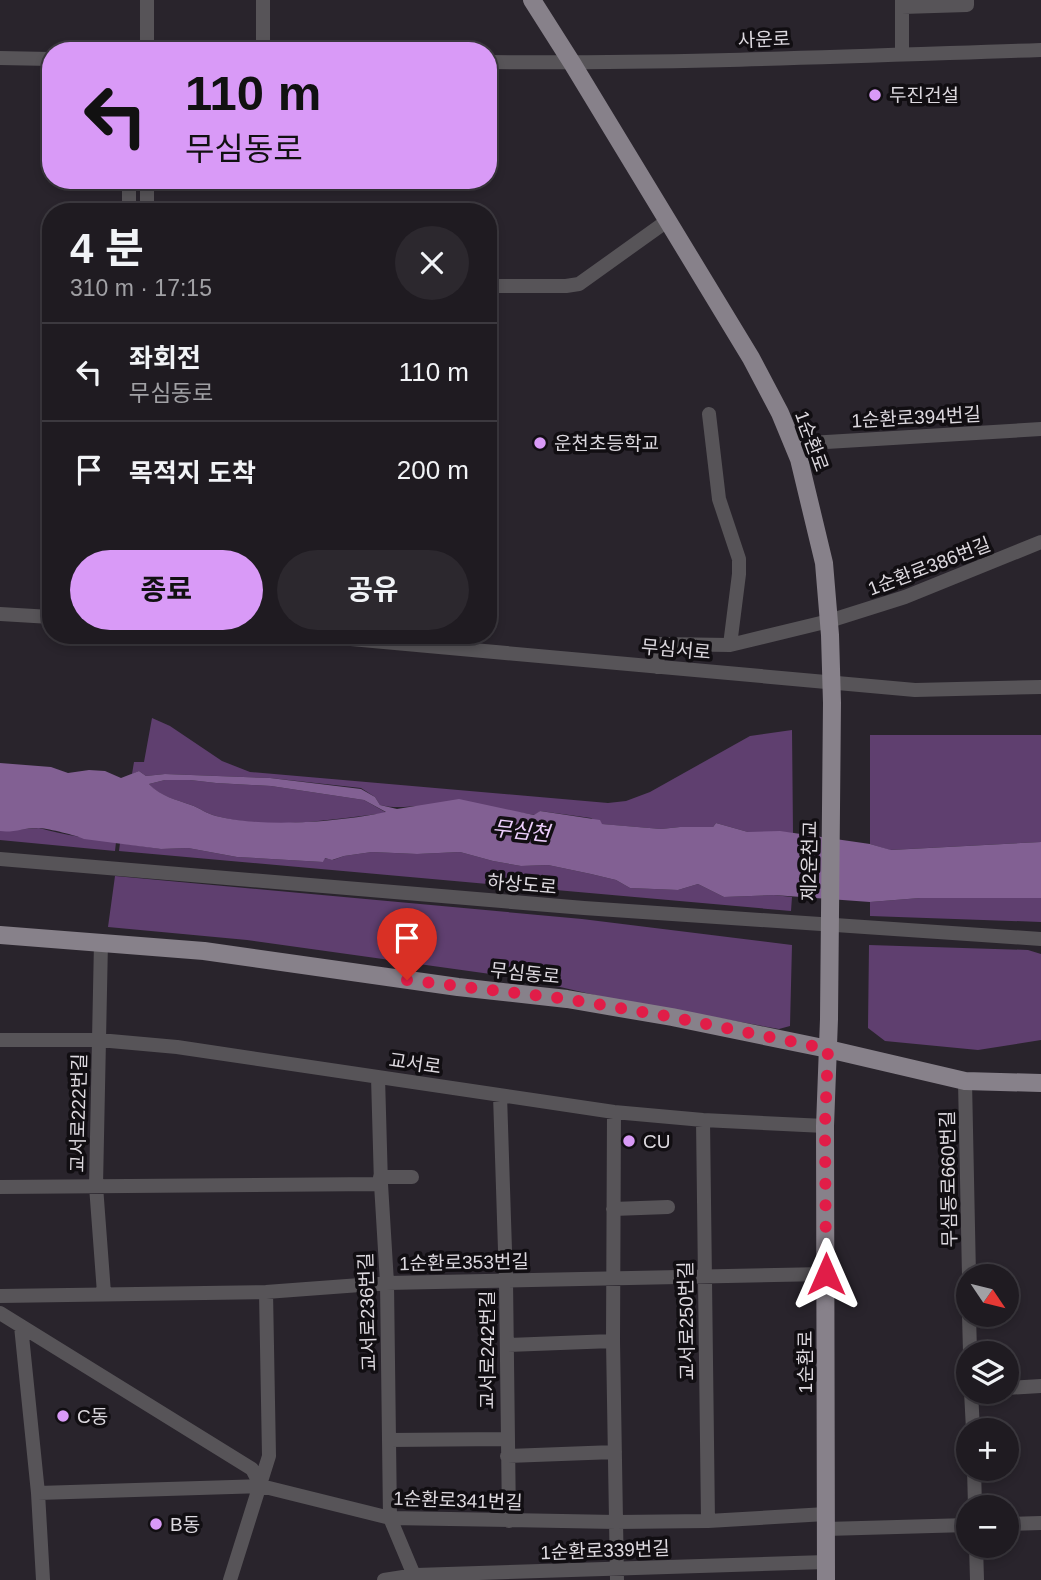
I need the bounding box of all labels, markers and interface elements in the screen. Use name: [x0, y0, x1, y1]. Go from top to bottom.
street label: 사운로: [737, 28, 791, 51]
text: 110 m: [185, 66, 321, 120]
icon: left: [70, 70, 161, 161]
place label: 두진건설: [889, 85, 959, 106]
marker: 두진건설: [867, 87, 883, 103]
text: 무심동로: [185, 131, 303, 167]
text: 4 분: [70, 225, 144, 272]
button: close: [395, 226, 469, 300]
text: 310 m · 17:15: [70, 275, 212, 301]
text: 좌회전: [129, 343, 201, 373]
icon: left: [70, 353, 108, 391]
text: 110 m: [399, 357, 469, 387]
text: 무심동로: [129, 380, 214, 406]
street label: 1순환로394번길: [851, 404, 981, 431]
street label: 1순환로: [791, 408, 832, 474]
place label: 운천초등학교: [554, 433, 659, 454]
marker: 운천초등학교: [532, 435, 548, 451]
icon: arrive: [70, 451, 108, 489]
text: 200 m: [397, 455, 469, 485]
text: 목적지 도착: [129, 458, 256, 488]
street label: 1순환로386번길: [865, 533, 993, 600]
button: 종료: [70, 550, 263, 630]
button: 공유: [277, 550, 469, 630]
street label: 무심서로: [640, 636, 712, 663]
water label: 무심천: [491, 816, 554, 845]
street label: 제2운천교: [798, 821, 821, 901]
street label: 하상도로: [486, 871, 558, 898]
pin: [377, 908, 437, 980]
icon: arrive: [388, 919, 426, 957]
street label: 무심동로: [489, 959, 561, 988]
street label: 교서로: [387, 1049, 442, 1078]
street label: 교서로222번길: [67, 1053, 90, 1173]
street label: 무심동로660번길: [937, 1111, 960, 1247]
place label: CU: [643, 1131, 670, 1152]
marker: CU: [621, 1133, 637, 1149]
position arrow: [789, 1237, 863, 1311]
street label: 1순환로353번길: [399, 1251, 529, 1274]
street label: 교서로236번길: [355, 1252, 380, 1372]
street label: 교서로250번길: [675, 1261, 698, 1381]
north arrow: [956, 1264, 1018, 1326]
map controls: [956, 1264, 1019, 1558]
street label: 교서로242번길: [477, 1290, 498, 1410]
street label: 1순환로: [795, 1330, 816, 1394]
button: layers: [956, 1341, 1019, 1404]
place label: C동: [77, 1406, 108, 1427]
marker: C동: [55, 1408, 71, 1424]
button: +: [956, 1418, 1019, 1481]
street label: 1순환로341번길: [393, 1488, 523, 1513]
button: −: [956, 1495, 1019, 1558]
place label: B동: [170, 1514, 200, 1535]
marker: B동: [148, 1516, 164, 1532]
street label: 1순환로339번길: [540, 1538, 670, 1563]

